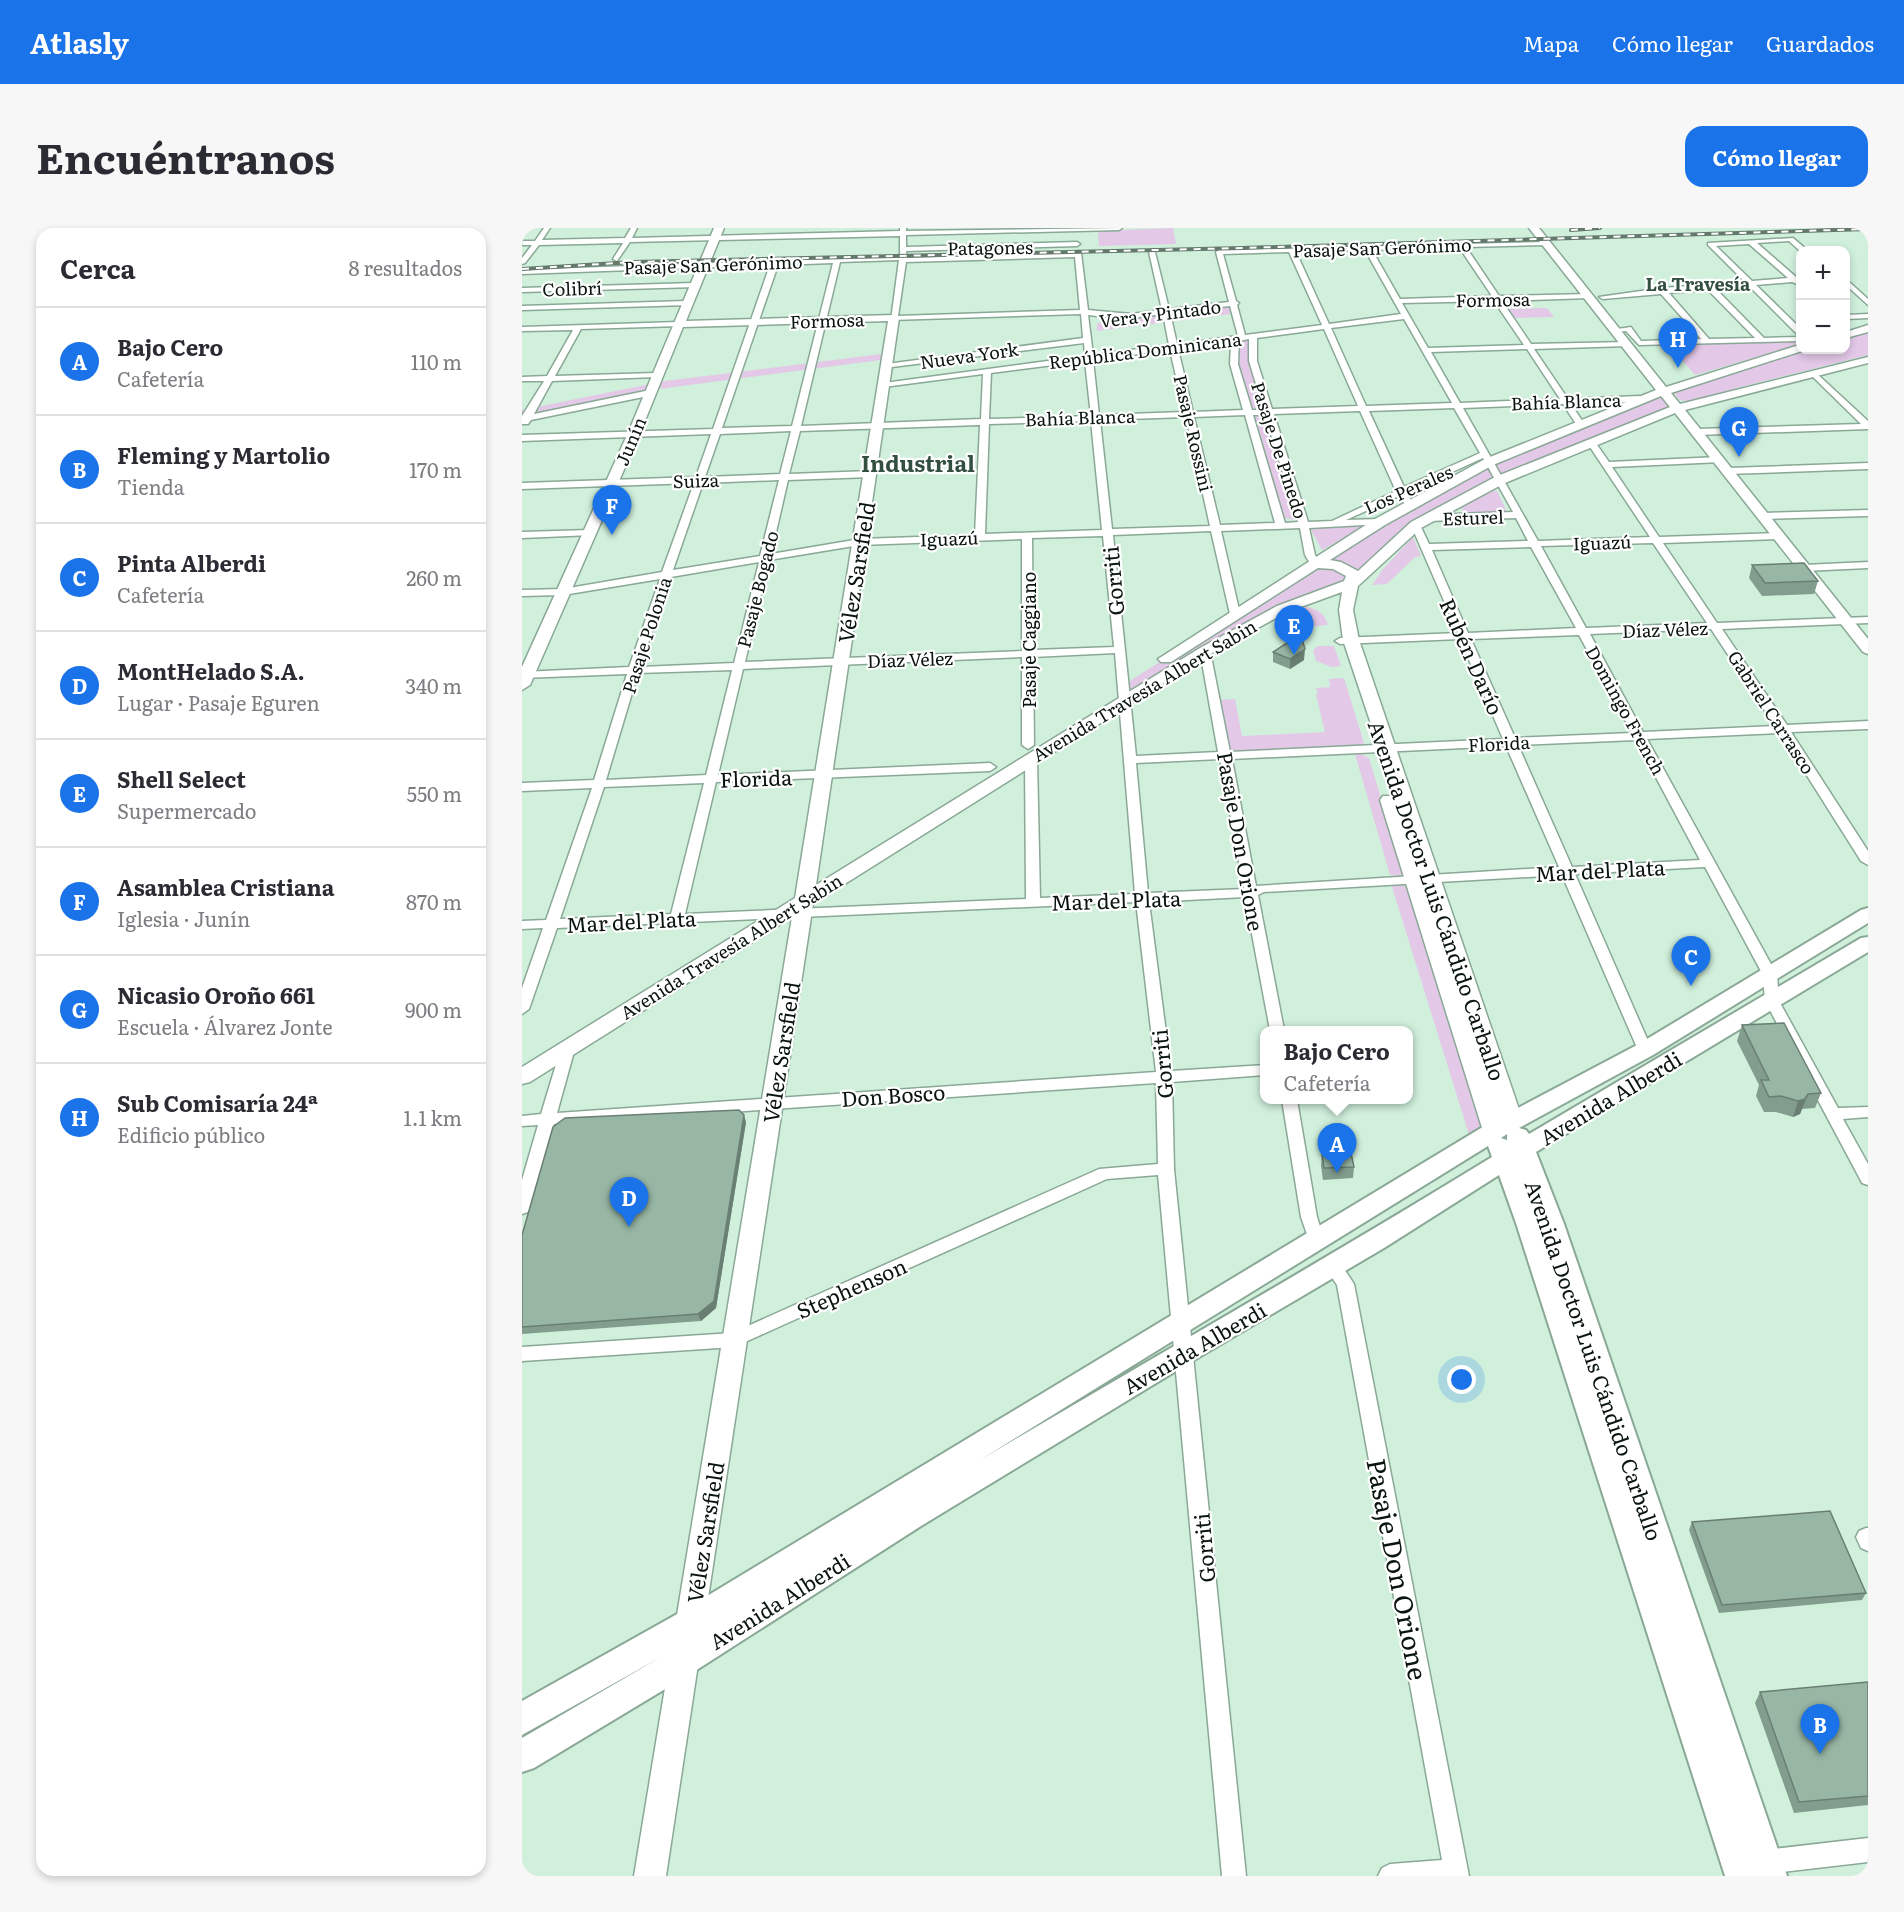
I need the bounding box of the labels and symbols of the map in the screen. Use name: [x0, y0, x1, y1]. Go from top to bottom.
street label: Pasaje San Gerónimo: [1292, 230, 1472, 264]
street label: Patagones: [947, 233, 1033, 261]
street label: Pasaje San Gerónimo: [623, 247, 803, 281]
district label: La Travesía: [1646, 270, 1751, 297]
street label: Colibrí: [542, 273, 602, 303]
street label: Formosa: [1455, 285, 1531, 313]
street label: Vera y Pintado: [1097, 292, 1223, 334]
street label: Formosa: [789, 305, 865, 335]
pin: H: [1658, 318, 1698, 368]
street label: República Dominicana: [1047, 325, 1243, 375]
street label: Nueva York: [918, 335, 1021, 375]
street label: Pasaje Rossini: [1167, 372, 1221, 494]
street label: Pasaje De Pinedo: [1245, 378, 1315, 522]
street label: Bahía Blanca: [1510, 386, 1622, 416]
street label: Bahía Blanca: [1024, 402, 1136, 432]
pin: G: [1720, 408, 1758, 457]
street label: Junín: [608, 412, 652, 470]
district label: Industrial: [861, 446, 975, 479]
street label: Los Perales: [1359, 457, 1457, 521]
street label: Suiza: [672, 466, 720, 494]
pin: F: [592, 486, 632, 535]
street label: Vélez Sarsfield: [829, 499, 881, 645]
street label: Esturel: [1442, 502, 1504, 532]
street label: Iguazú: [919, 523, 979, 553]
street label: Iguazú: [1572, 527, 1632, 557]
street label: Pasaje Bogado: [729, 528, 785, 650]
street label: Gorriti: [1094, 545, 1130, 617]
street label: Pasaje Caggiano: [1015, 572, 1042, 708]
street label: Pasaje Polonia: [614, 573, 678, 697]
street label: Rubén Darío: [1433, 593, 1513, 719]
pin: E: [1274, 606, 1314, 655]
street label: Avenida Travesía Albert Sabin: [1027, 612, 1261, 768]
street label: Díaz Vélez: [1621, 614, 1709, 644]
street label: Domingo French: [1579, 640, 1673, 780]
street label: Díaz Vélez: [866, 644, 954, 674]
street label: Gabriel Carrasco: [1722, 645, 1822, 779]
street label: Avenida Doctor Luis Cándido Carballo: [1362, 716, 1514, 1084]
street label: Florida: [1467, 728, 1531, 758]
street label: Pasaje Don Orione: [1211, 749, 1273, 933]
street label: Florida: [719, 760, 793, 794]
street label: Mar del Plata: [1534, 850, 1667, 888]
street label: Avenida Travesía Albert Sabin: [615, 866, 847, 1026]
street label: Mar del Plata: [1050, 881, 1182, 917]
street label: Mar del Plata: [565, 901, 698, 939]
pin: C: [1672, 936, 1710, 986]
street label: Vélez Sarsfield: [754, 979, 806, 1125]
street label: Gorriti: [1143, 1028, 1179, 1100]
street label: Avenida Alberdi: [1533, 1042, 1687, 1152]
street label: Don Bosco: [840, 1075, 946, 1113]
pin: A: [1318, 1124, 1356, 1173]
street label: Avenida Doctor Luis Cándido Carballo: [1519, 1176, 1671, 1544]
pin: D: [610, 1178, 648, 1227]
street label: Stephenson: [791, 1249, 911, 1325]
street label: Avenida Alberdi: [1117, 1293, 1271, 1401]
your location: [1447, 1365, 1476, 1394]
street label: Pasaje Don Orione: [1358, 1455, 1440, 1683]
street label: Vélez Sarsfield: [678, 1459, 730, 1605]
street label: Gorriti: [1185, 1512, 1221, 1584]
street label: Avenida Alberdi: [703, 1544, 855, 1656]
pin: B: [1800, 1704, 1840, 1754]

